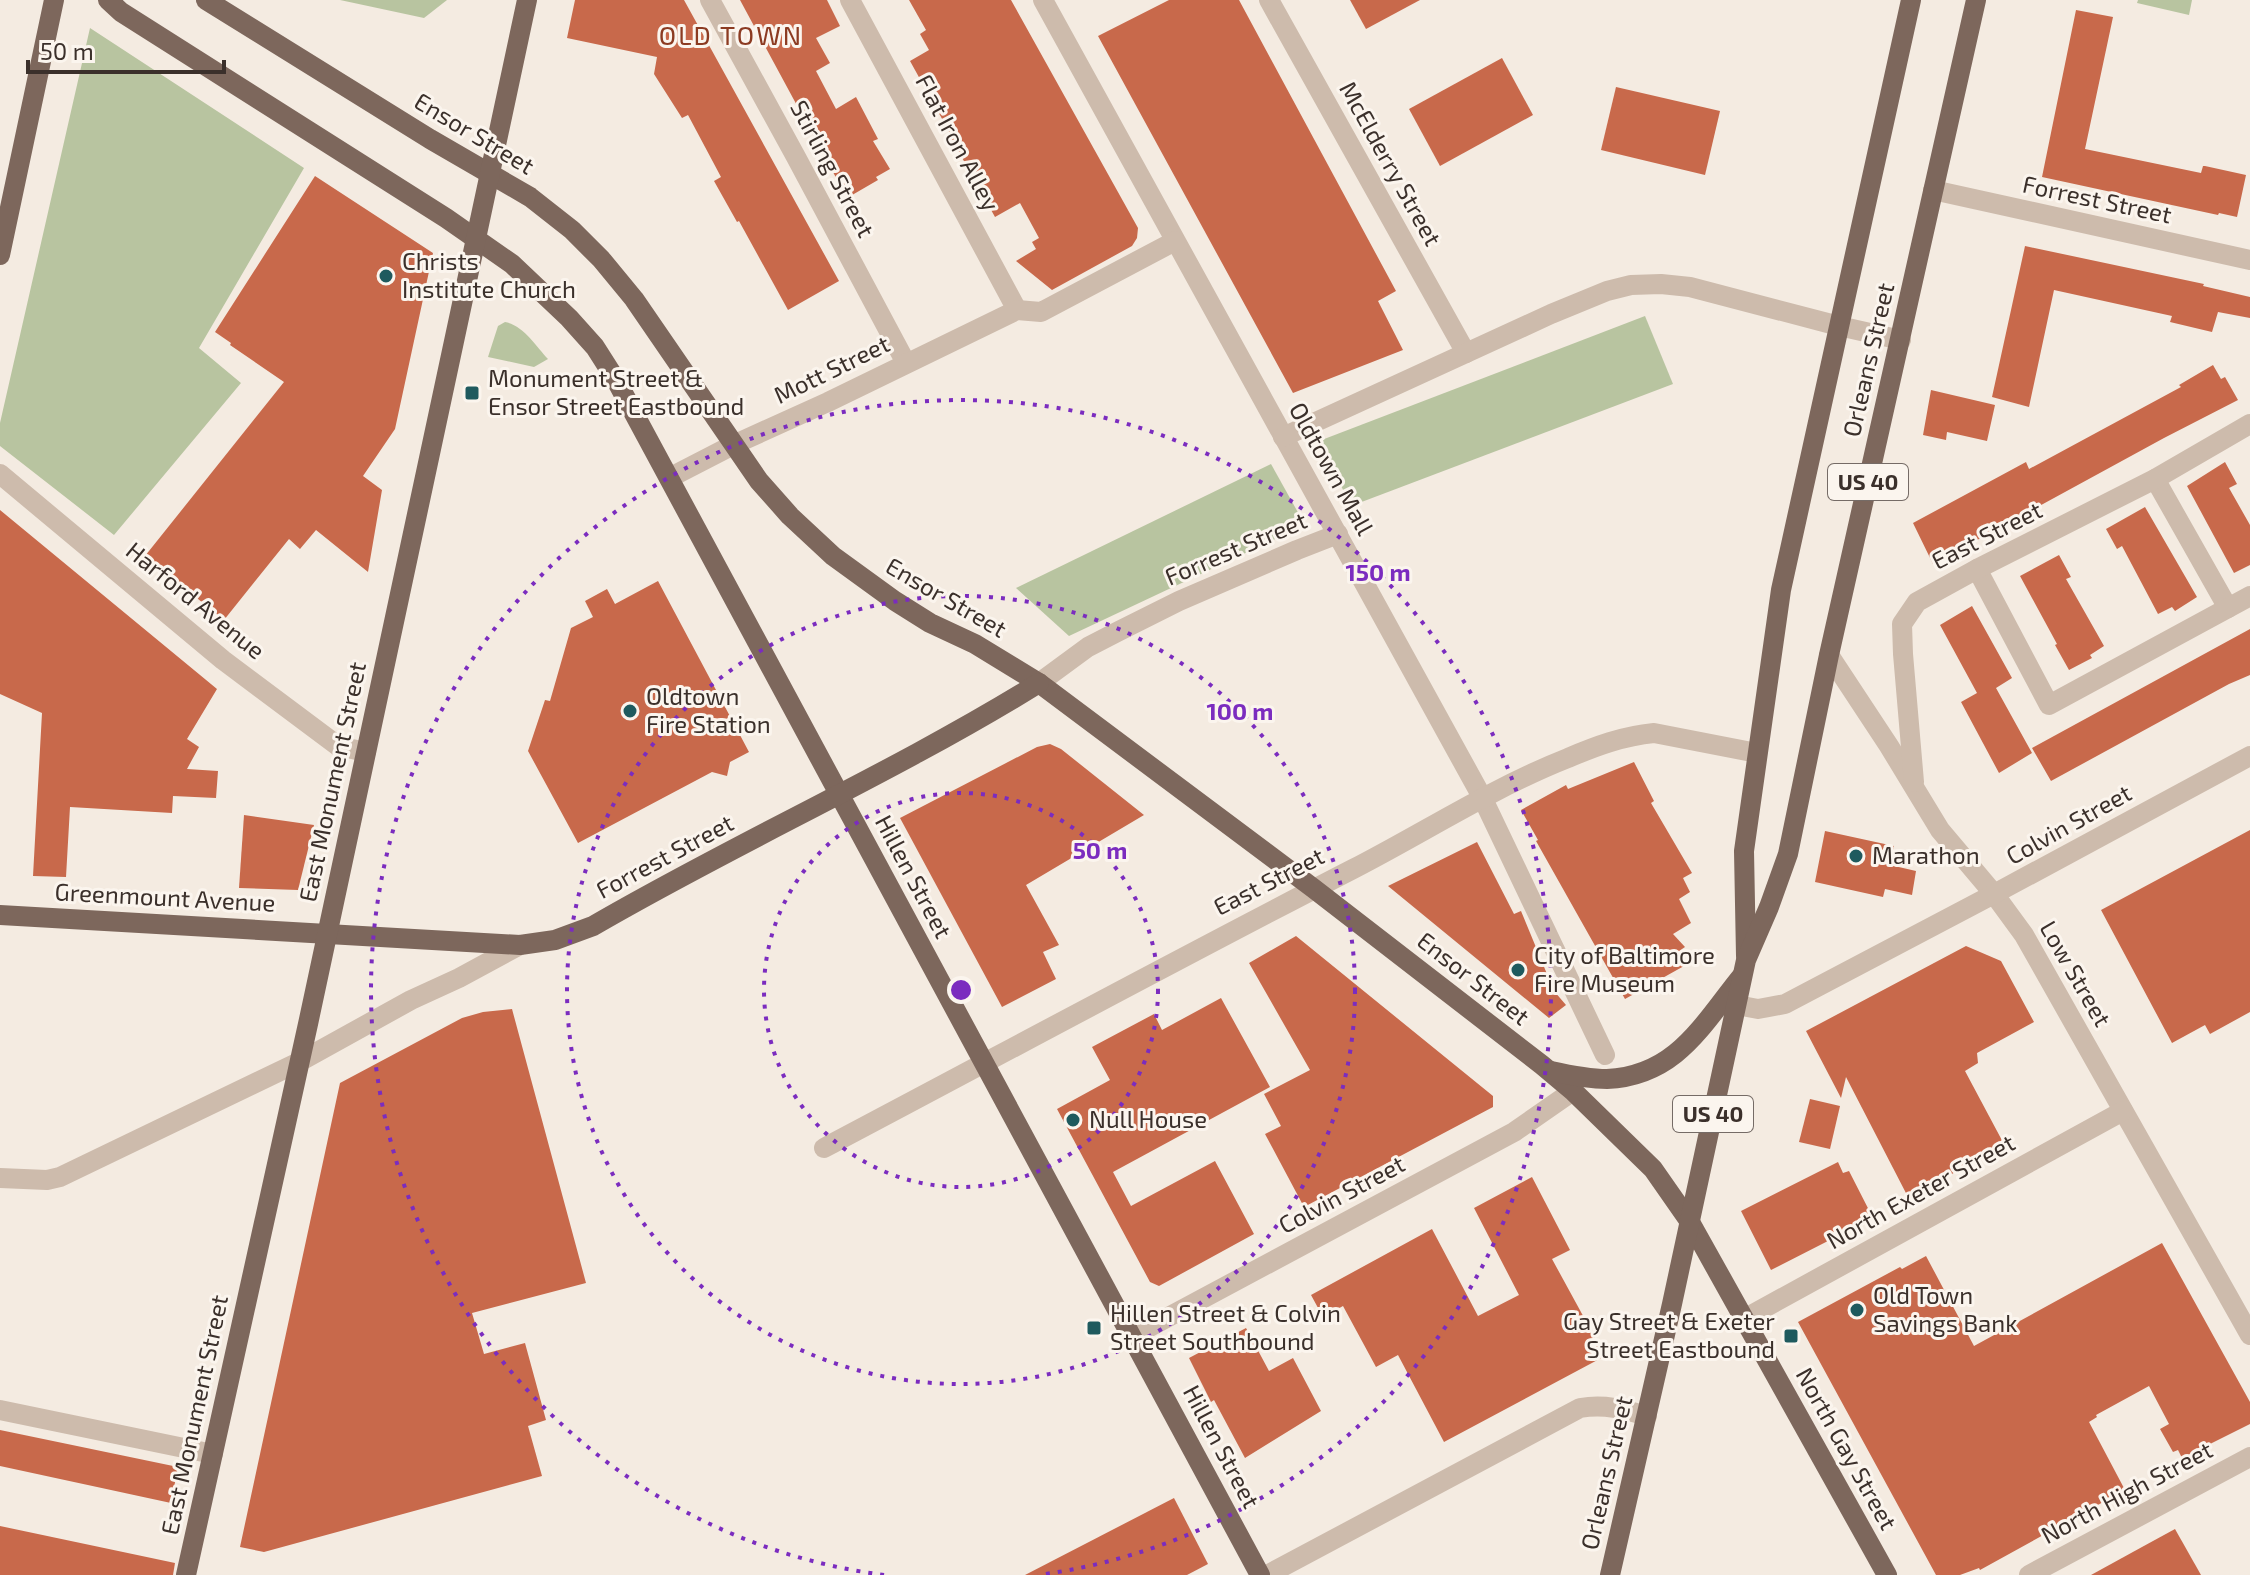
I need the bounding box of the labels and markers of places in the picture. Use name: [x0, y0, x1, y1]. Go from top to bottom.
place label: Christs Institute Church: [402, 246, 576, 303]
marker: Christs Institute Church: [377, 267, 395, 285]
place label: Monument Street & Ensor Street Eastbound: [488, 363, 744, 420]
marker: Monument Street & Ensor Street Eastbound: [463, 384, 481, 402]
place label: Oldtown Fire Station: [646, 681, 771, 738]
marker: Oldtown Fire Station: [621, 702, 639, 720]
place label: Marathon: [1872, 840, 1980, 869]
marker: Marathon: [1847, 847, 1865, 865]
place label: City of Baltimore Fire Museum: [1534, 940, 1715, 997]
marker: City of Baltimore Fire Museum: [1509, 961, 1527, 979]
centre of rings: [947, 976, 975, 1004]
place label: Null House: [1089, 1104, 1207, 1133]
marker: Null House: [1064, 1111, 1082, 1129]
place label: Old Town Savings Bank: [1873, 1280, 2017, 1337]
place label: Hillen Street & Colvin Street Southbound: [1110, 1298, 1341, 1355]
marker: Old Town Savings Bank: [1848, 1301, 1866, 1319]
place label: Gay Street & Exeter Street Eastbound: [1563, 1306, 1775, 1363]
marker: Hillen Street & Colvin Street Southbound: [1085, 1319, 1103, 1337]
marker: Gay Street & Exeter Street Eastbound: [1782, 1327, 1800, 1345]

